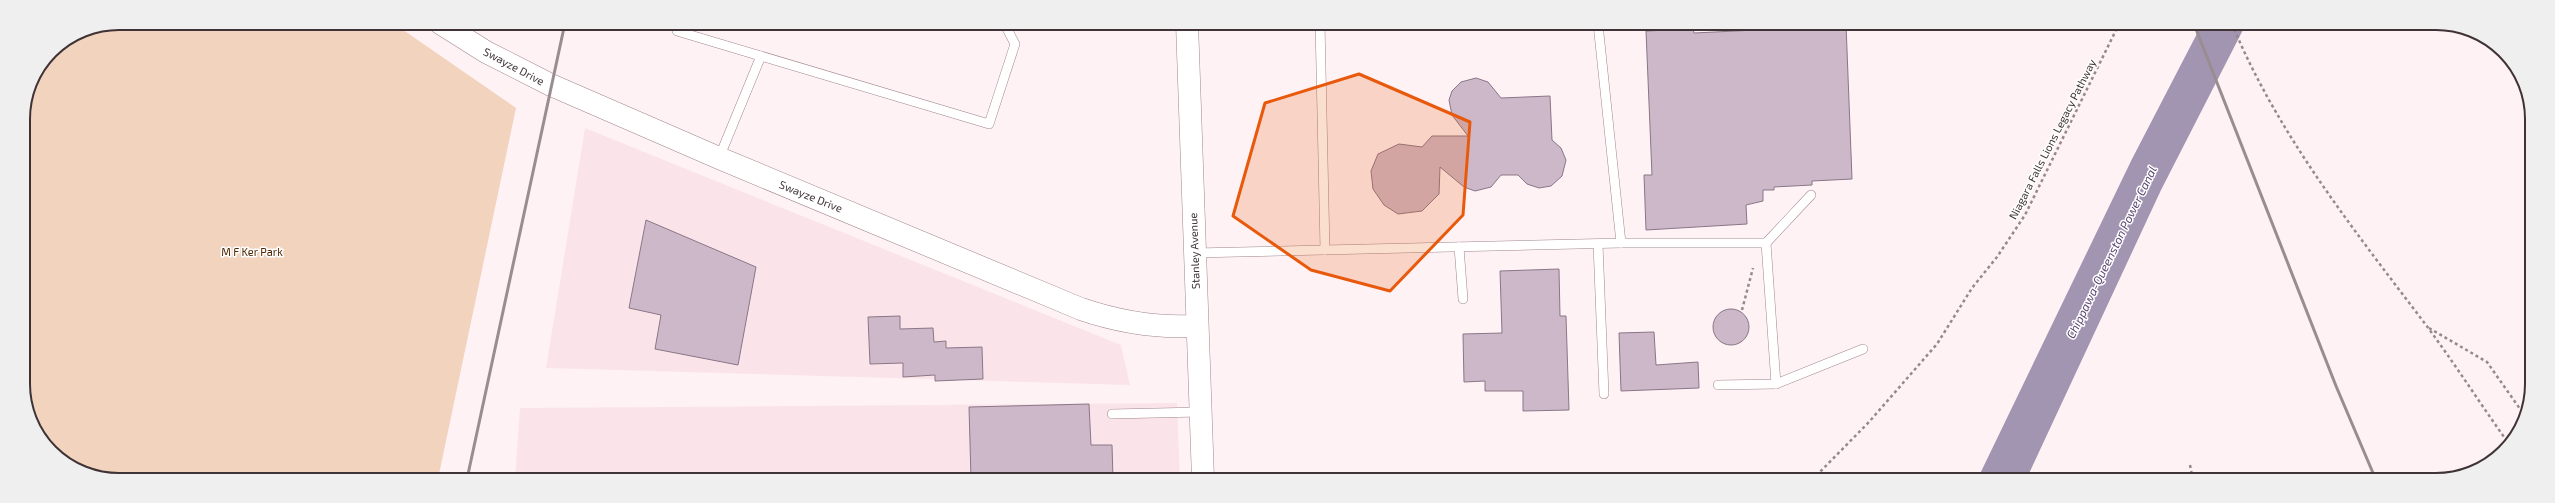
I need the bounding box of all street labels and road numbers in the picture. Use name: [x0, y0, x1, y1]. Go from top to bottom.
street label: Swayze Drive: [481, 45, 547, 88]
street label: Niagara Falls Lions Legacy Pathway: [2006, 57, 2098, 221]
street label: Swayze Drive: [777, 177, 845, 215]
street label: Stanley Avenue: [1186, 212, 1202, 289]

